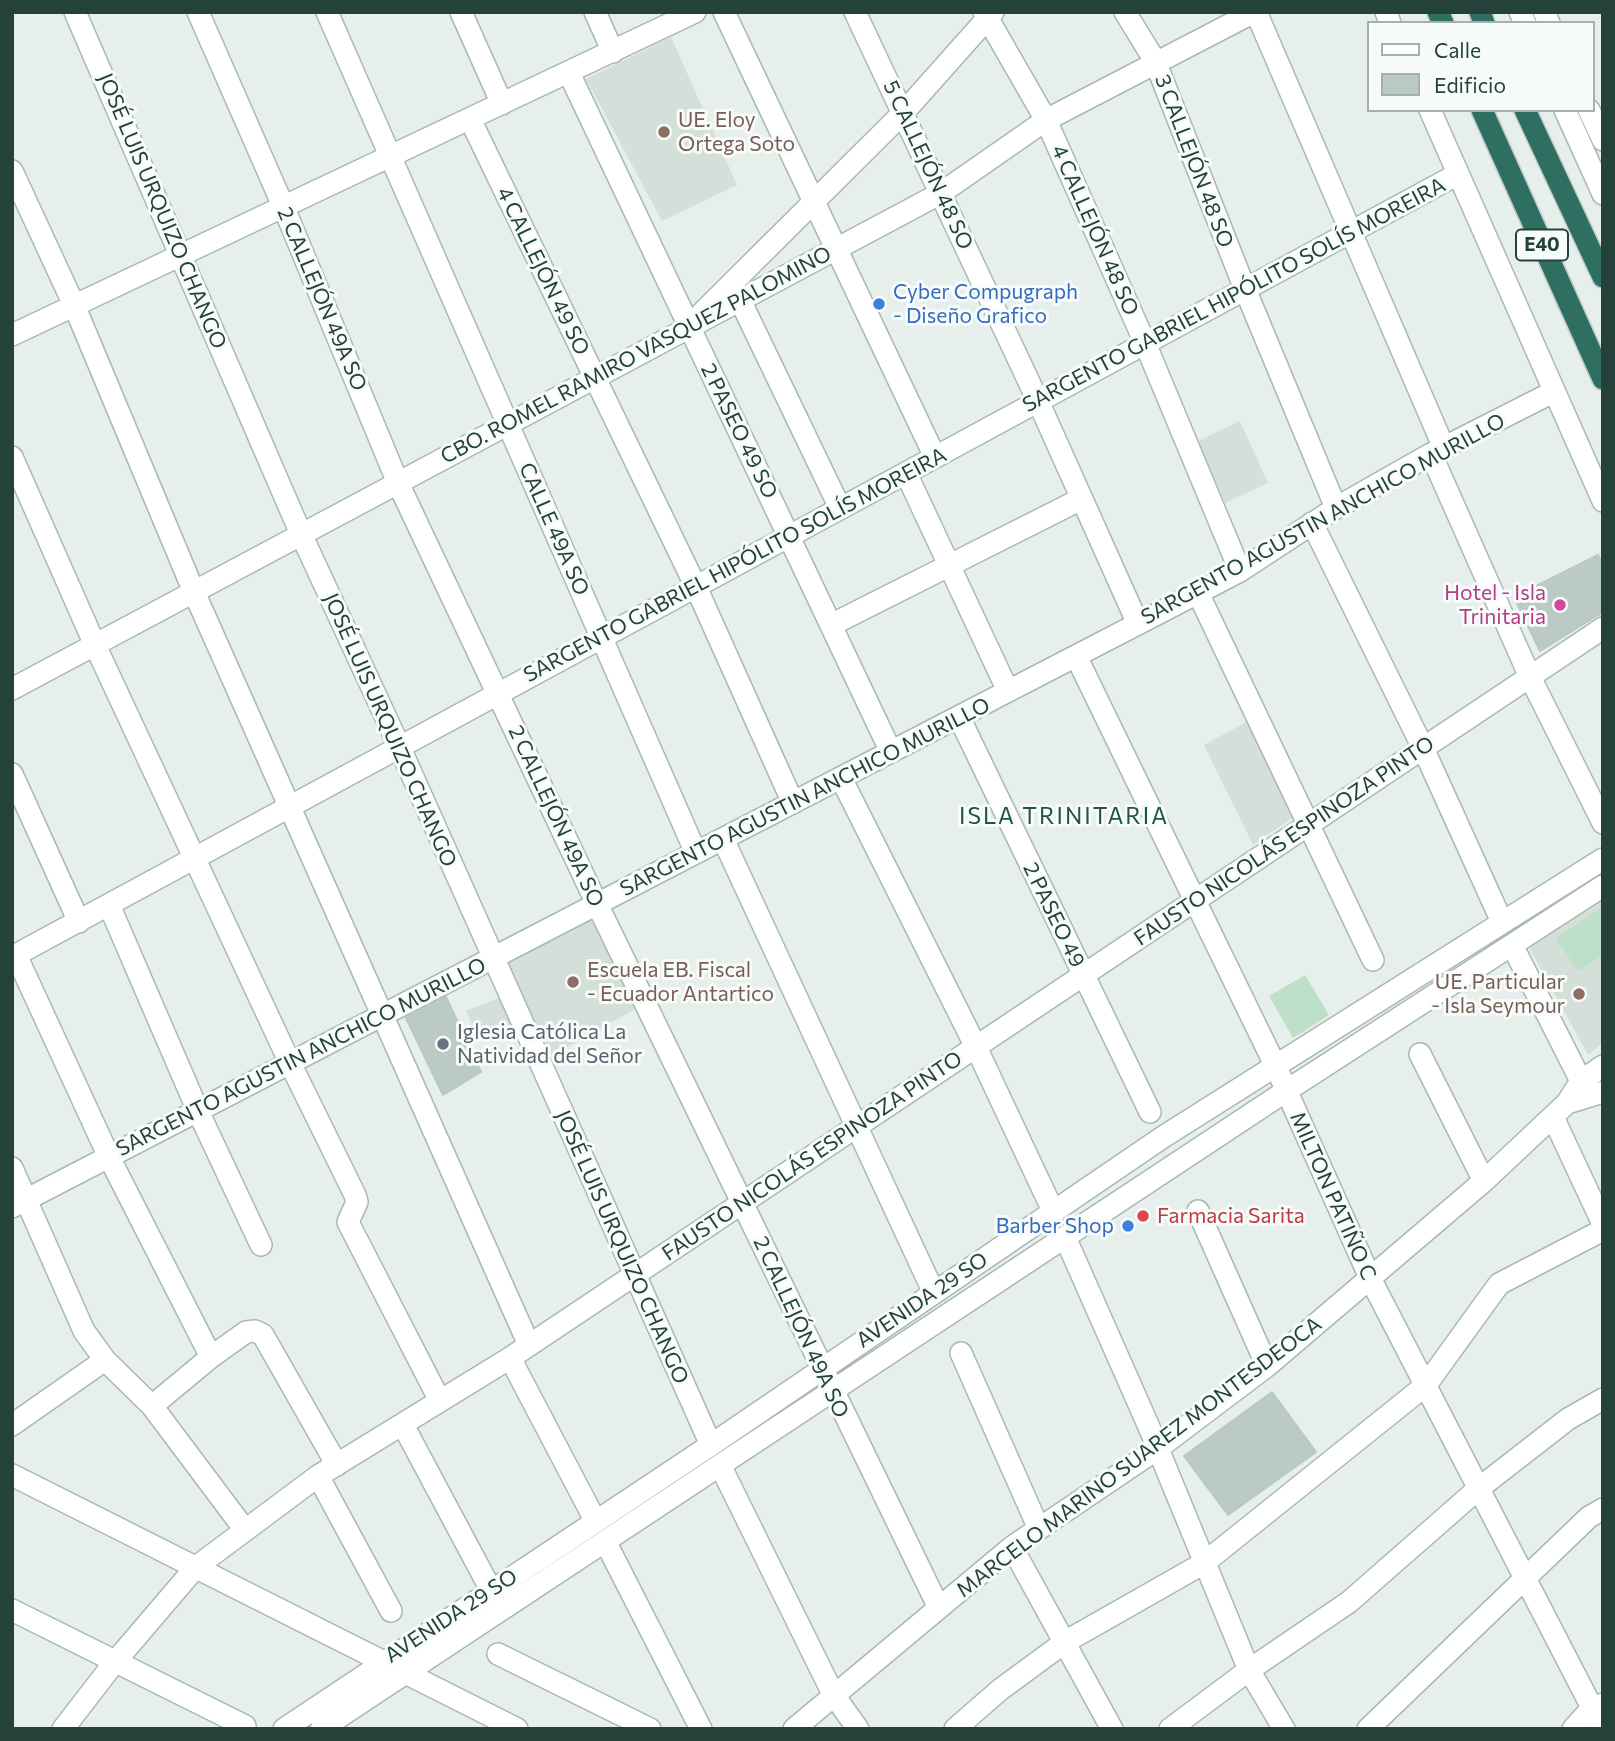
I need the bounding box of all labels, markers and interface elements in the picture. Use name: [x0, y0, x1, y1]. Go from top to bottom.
legend: [1366, 21, 1594, 112]
text: Calle: [1434, 37, 1481, 62]
street label: JOSÉ LUIS URQUIZO CHANGO: [92, 69, 232, 353]
street label: 3 CALLEJÓN 48 SO: [1149, 71, 1239, 251]
text: Edificio: [1434, 72, 1506, 97]
street label: 5 CALLEJÓN 48 SO: [878, 77, 978, 253]
place label: UE. Eloy Ortega Soto: [678, 107, 795, 157]
marker: UE. Eloy Ortega Soto: [656, 124, 672, 140]
street label: 4 CALLEJÓN 48 SO: [1046, 141, 1144, 319]
street label: SARGENTO GABRIEL HIPÓLITO SOLÍS MOREIRA: [1018, 172, 1450, 418]
street label: 4 CALLEJÓN 49 SO: [491, 183, 595, 359]
street label: 2 CALLEJÓN 49A SO: [272, 203, 372, 395]
road number: E40: [1516, 230, 1568, 260]
street label: CBO. ROMEL RAMIRO VASQUEZ PALOMINO: [436, 241, 836, 469]
place label: Cyber Compugraph - Diseño Grafico: [893, 279, 1078, 329]
marker: Cyber Compugraph - Diseño Grafico: [871, 296, 887, 312]
street label: 2 PASEO 49 SO: [695, 359, 783, 503]
street label: SARGENTO AGUSTIN ANCHICO MURILLO: [1137, 408, 1509, 630]
street label: SARGENTO GABRIEL HIPÓLITO SOLÍS MOREIRA: [519, 442, 951, 688]
street label: CALLE 49A SO: [514, 459, 594, 599]
place label: Hotel - Isla Trinitaria: [1444, 580, 1546, 630]
street label: JOSÉ LUIS URQUIZO CHANGO: [318, 589, 462, 871]
marker: Hotel - Isla Trinitaria: [1552, 597, 1568, 613]
street label: SARGENTO AGUSTIN ANCHICO MURILLO: [616, 692, 994, 902]
street label: 2 CALLEJÓN 49A SO: [503, 721, 609, 911]
street label: FAUSTO NICOLÁS ESPINOZA PINTO: [1129, 731, 1439, 951]
district label: ISLA TRINITARIA: [961, 802, 1167, 830]
street label: 2 PASEO 49: [1018, 858, 1090, 972]
street label: SARGENTO AGUSTIN ANCHICO MURILLO: [112, 952, 490, 1162]
place label: Escuela EB. Fiscal - Ecuador Antartico: [587, 957, 774, 1007]
place label: UE. Particular - Isla Seymour: [1431, 969, 1565, 1019]
marker: Escuela EB. Fiscal - Ecuador Antartico: [565, 974, 581, 990]
marker: UE. Particular - Isla Seymour: [1571, 986, 1587, 1002]
place label: Iglesia Católica La Natividad del Señor: [457, 1019, 642, 1069]
marker: Iglesia Católica La Natividad del Señor: [435, 1036, 451, 1052]
street label: FAUSTO NICOLÁS ESPINOZA PINTO: [657, 1046, 967, 1266]
street label: JOSÉ LUIS URQUIZO CHANGO: [550, 1106, 694, 1388]
street label: MILTON PATIÑO C: [1285, 1108, 1381, 1284]
place label: Farmacia Sarita: [1157, 1203, 1305, 1229]
marker: Farmacia Sarita: [1135, 1208, 1151, 1224]
place label: Barber Shop: [996, 1213, 1114, 1239]
marker: Barber Shop: [1120, 1218, 1136, 1234]
street label: 2 CALLEJÓN 49A SO: [748, 1232, 854, 1422]
street label: AVENIDA 29 SO: [852, 1247, 992, 1353]
street label: MARCELO MARINO SUAREZ MONTESDEOCA: [951, 1311, 1327, 1603]
street label: AVENIDA 29 SO: [380, 1564, 522, 1668]

